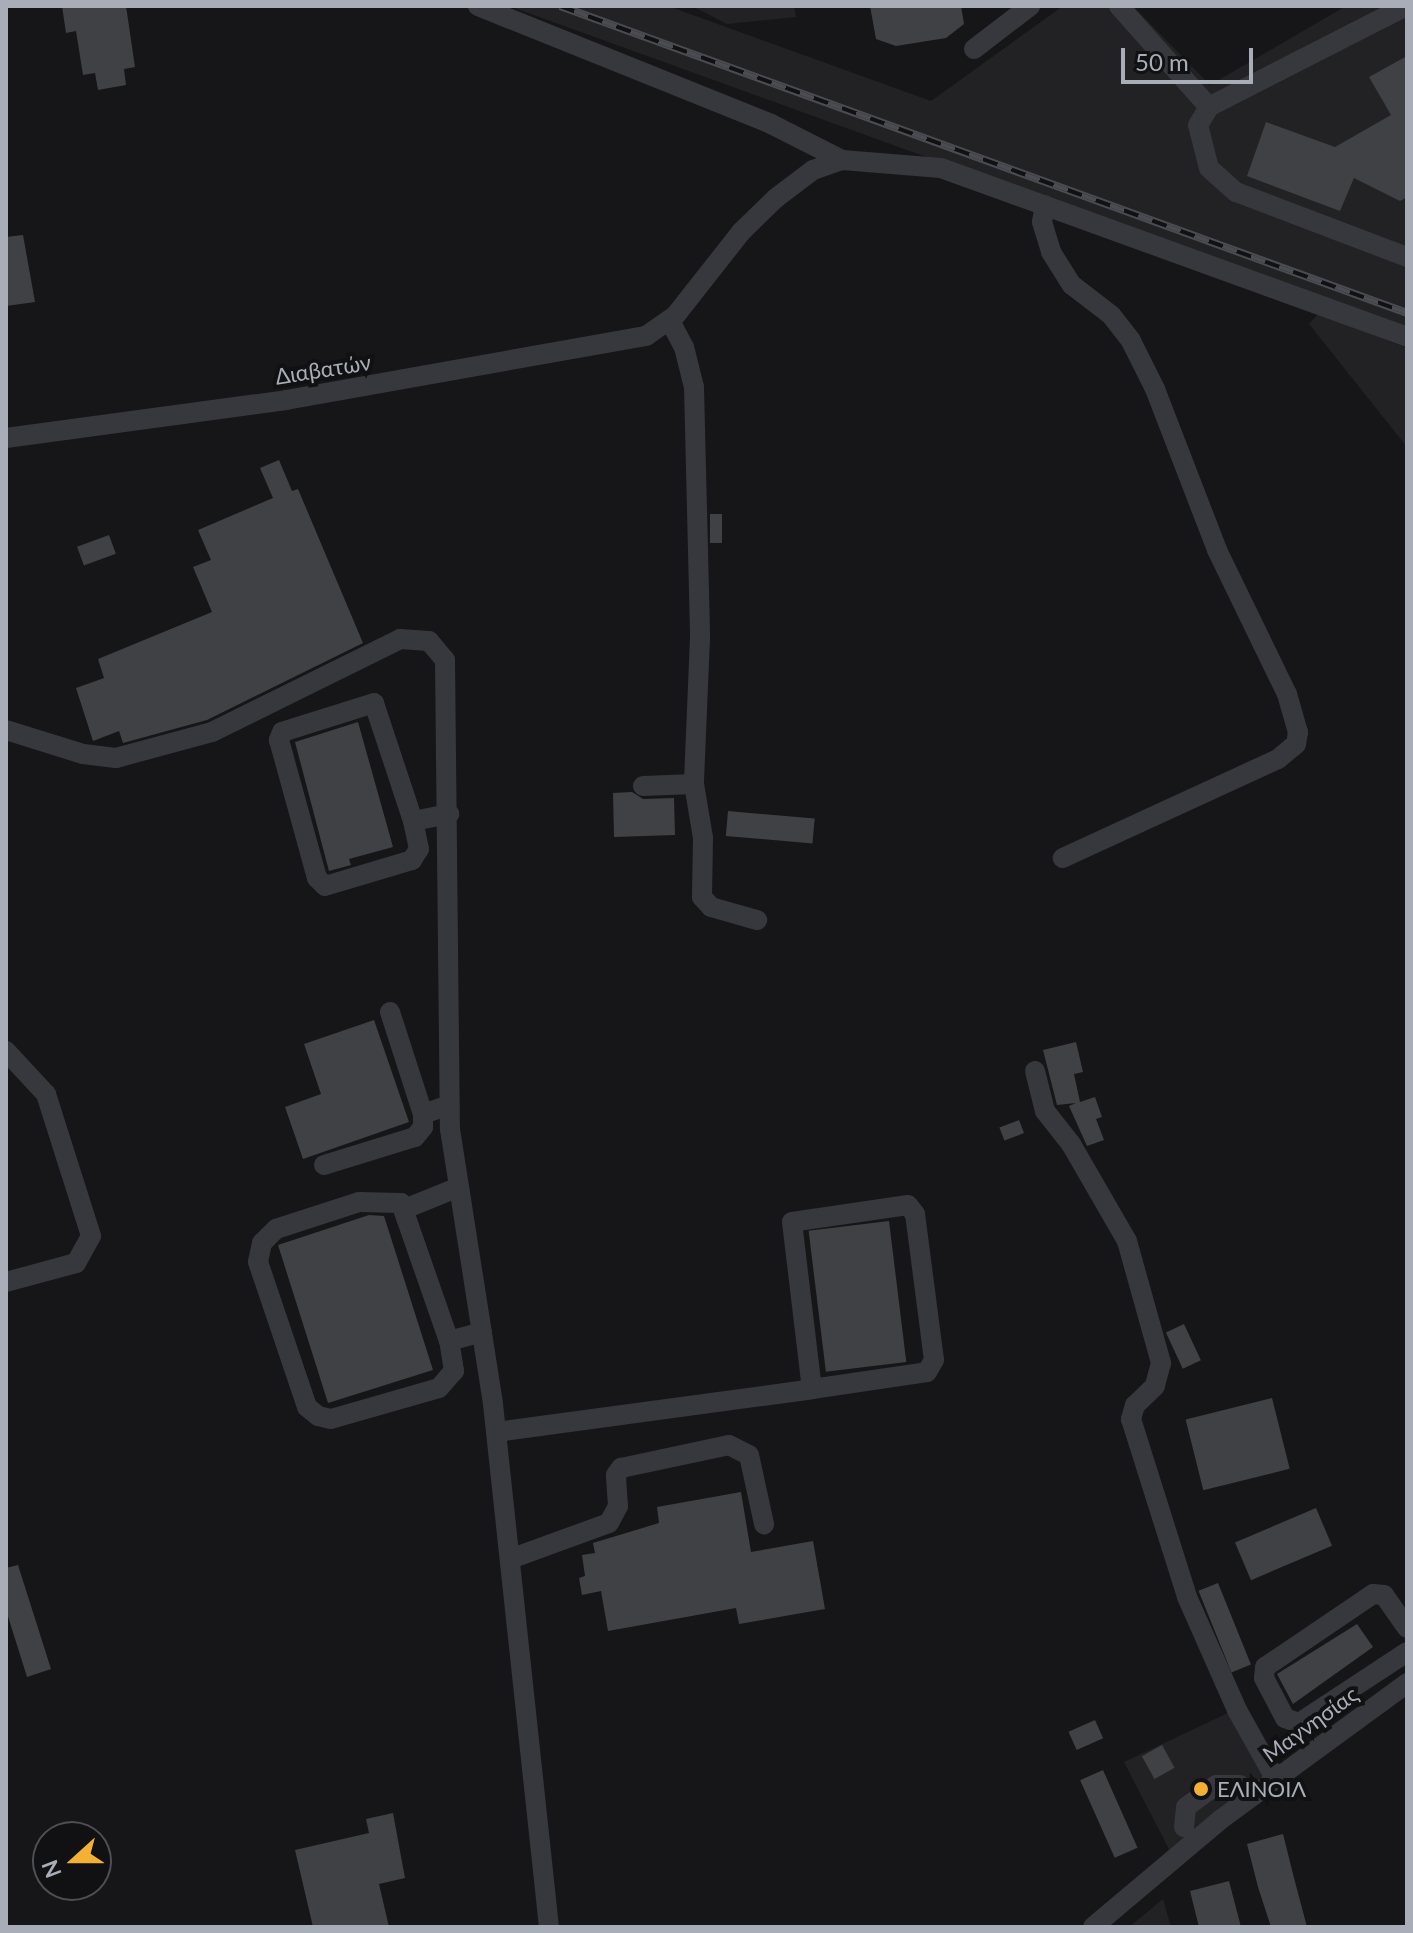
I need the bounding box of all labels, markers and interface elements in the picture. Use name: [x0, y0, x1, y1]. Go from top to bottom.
scale bar: [1125, 32, 1257, 82]
text: 50 m: [1135, 47, 1189, 76]
street label: Διαβατών: [273, 348, 373, 390]
street label: Μαγνησίας: [1257, 1681, 1363, 1767]
place label: ΕΛΙΝΟΙΛ: [1217, 1776, 1306, 1802]
marker: ΕΛΙΝΟΙΛ: [1192, 1780, 1210, 1798]
north arrow: [32, 1821, 112, 1901]
text: N: [35, 1856, 67, 1882]

